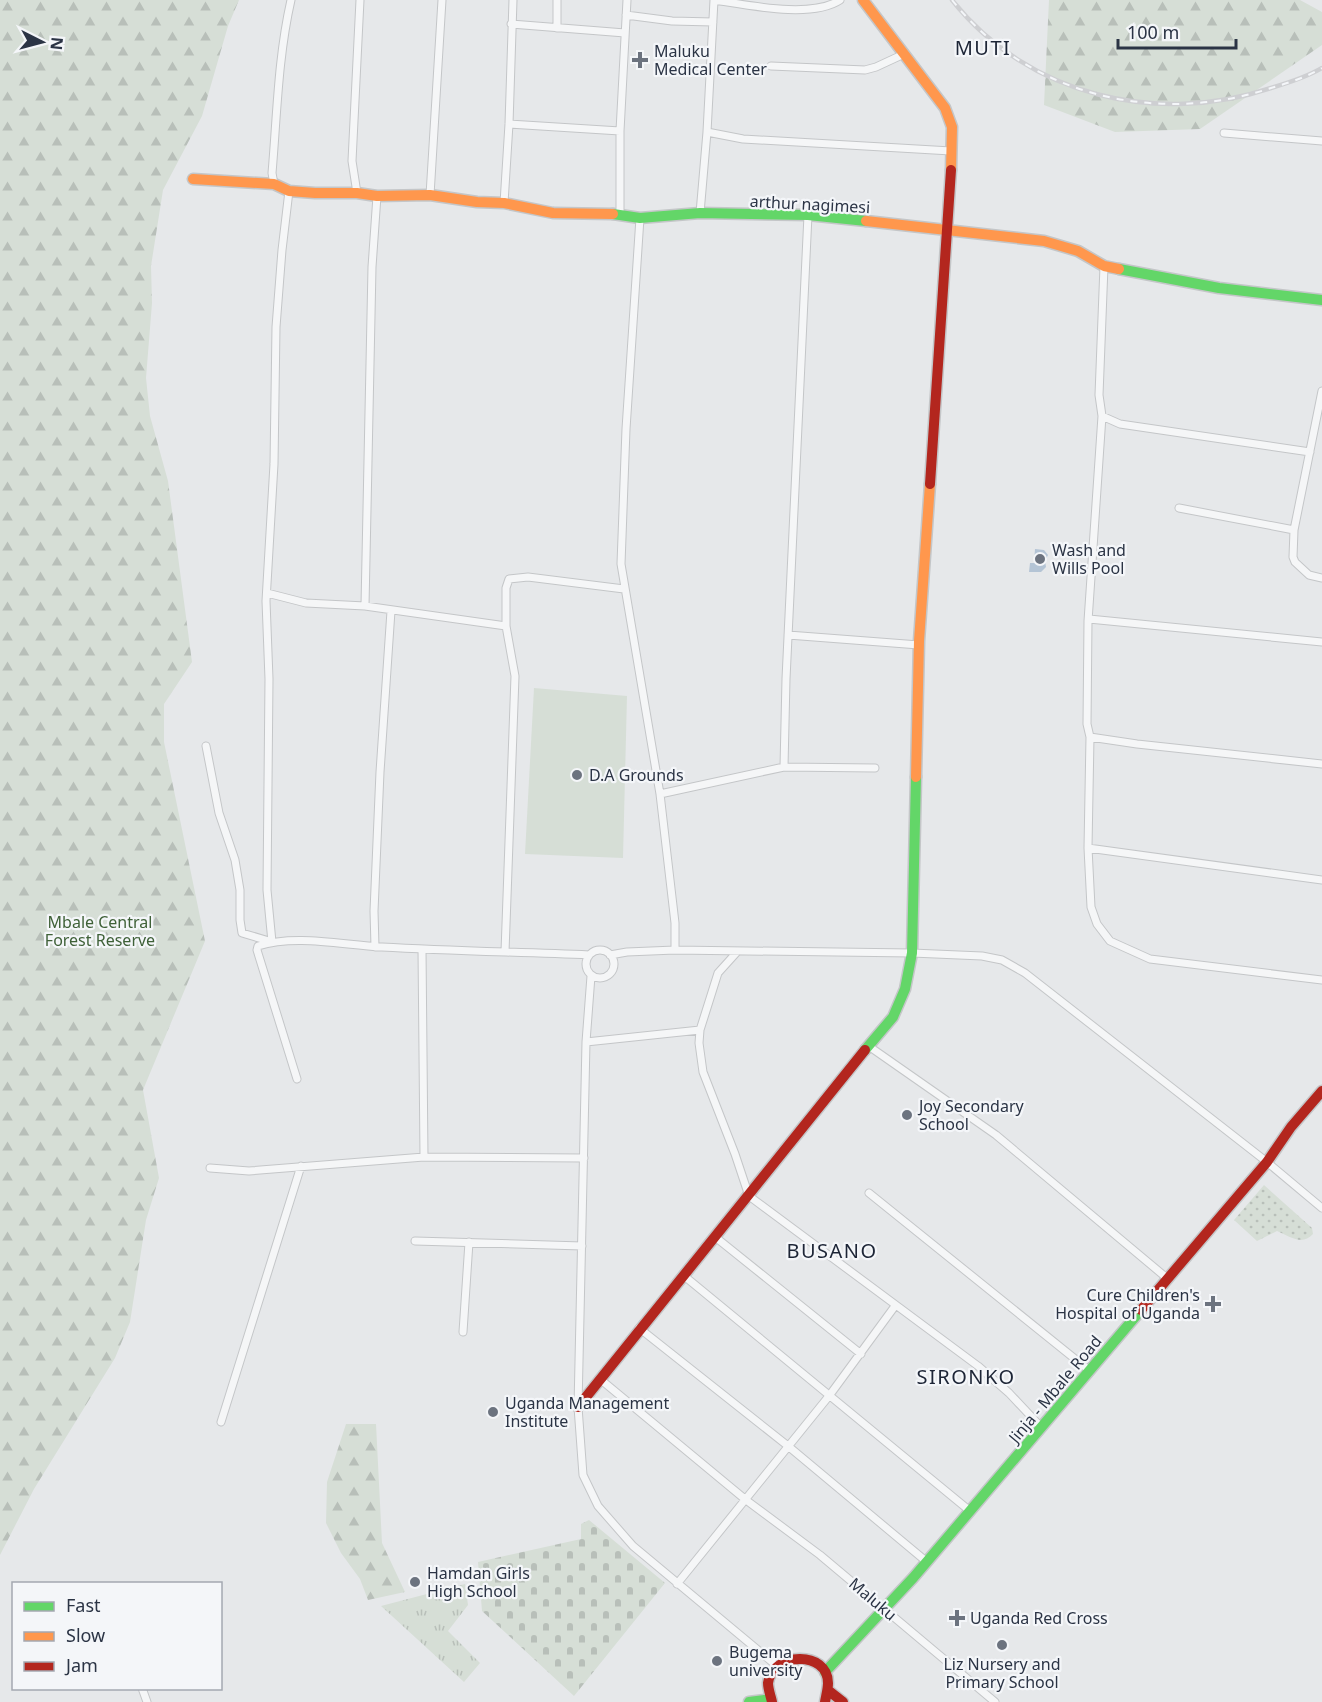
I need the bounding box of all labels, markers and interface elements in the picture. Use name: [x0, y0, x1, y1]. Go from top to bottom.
north arrow: [12, 12, 72, 72]
scale bar: [1118, 12, 1236, 50]
text: 100 m: [1127, 20, 1179, 44]
district label: MUTI: [955, 34, 1011, 61]
text: N: [45, 36, 69, 51]
place label: Maluku Medical Center: [654, 40, 767, 80]
marker: Maluku Medical Center: [631, 51, 649, 69]
street label: arthur nagimesi: [749, 190, 871, 218]
place label: Wash and Wills Pool: [1052, 539, 1126, 579]
marker: Wash and Wills Pool: [1033, 552, 1047, 566]
place label: D.A Grounds: [589, 764, 684, 786]
marker: D.A Grounds: [570, 768, 584, 782]
park label: Mbale Central Forest Reserve: [45, 911, 155, 951]
place label: Joy Secondary School: [917, 1095, 1025, 1135]
marker: Joy Secondary School: [900, 1108, 914, 1122]
district label: BUSANO: [786, 1237, 878, 1264]
place label: Cure Children's Hospital of Uganda: [1055, 1284, 1200, 1324]
marker: Cure Children's Hospital of Uganda: [1204, 1295, 1222, 1313]
street label: Jinja - Mbale Road: [1002, 1331, 1107, 1449]
district label: SIRONKO: [916, 1363, 1016, 1390]
place label: Uganda Management Institute: [505, 1392, 669, 1432]
marker: Uganda Management Institute: [486, 1405, 500, 1419]
place label: Hamdan Girls High School: [427, 1562, 530, 1602]
street label: Maluku: [845, 1573, 901, 1625]
marker: Hamdan Girls High School: [408, 1575, 422, 1589]
legend: [12, 1582, 222, 1690]
text: Fast: [66, 1593, 101, 1617]
place label: Uganda Red Cross: [970, 1607, 1108, 1629]
marker: Uganda Red Cross: [948, 1609, 966, 1627]
text: Slow: [66, 1623, 105, 1647]
marker: Liz Nursery and Primary School: [995, 1638, 1009, 1652]
place label: Bugema university: [729, 1641, 803, 1681]
text: Jam: [64, 1653, 98, 1677]
place label: Liz Nursery and Primary School: [943, 1653, 1061, 1693]
marker: Bugema university: [710, 1654, 724, 1668]

